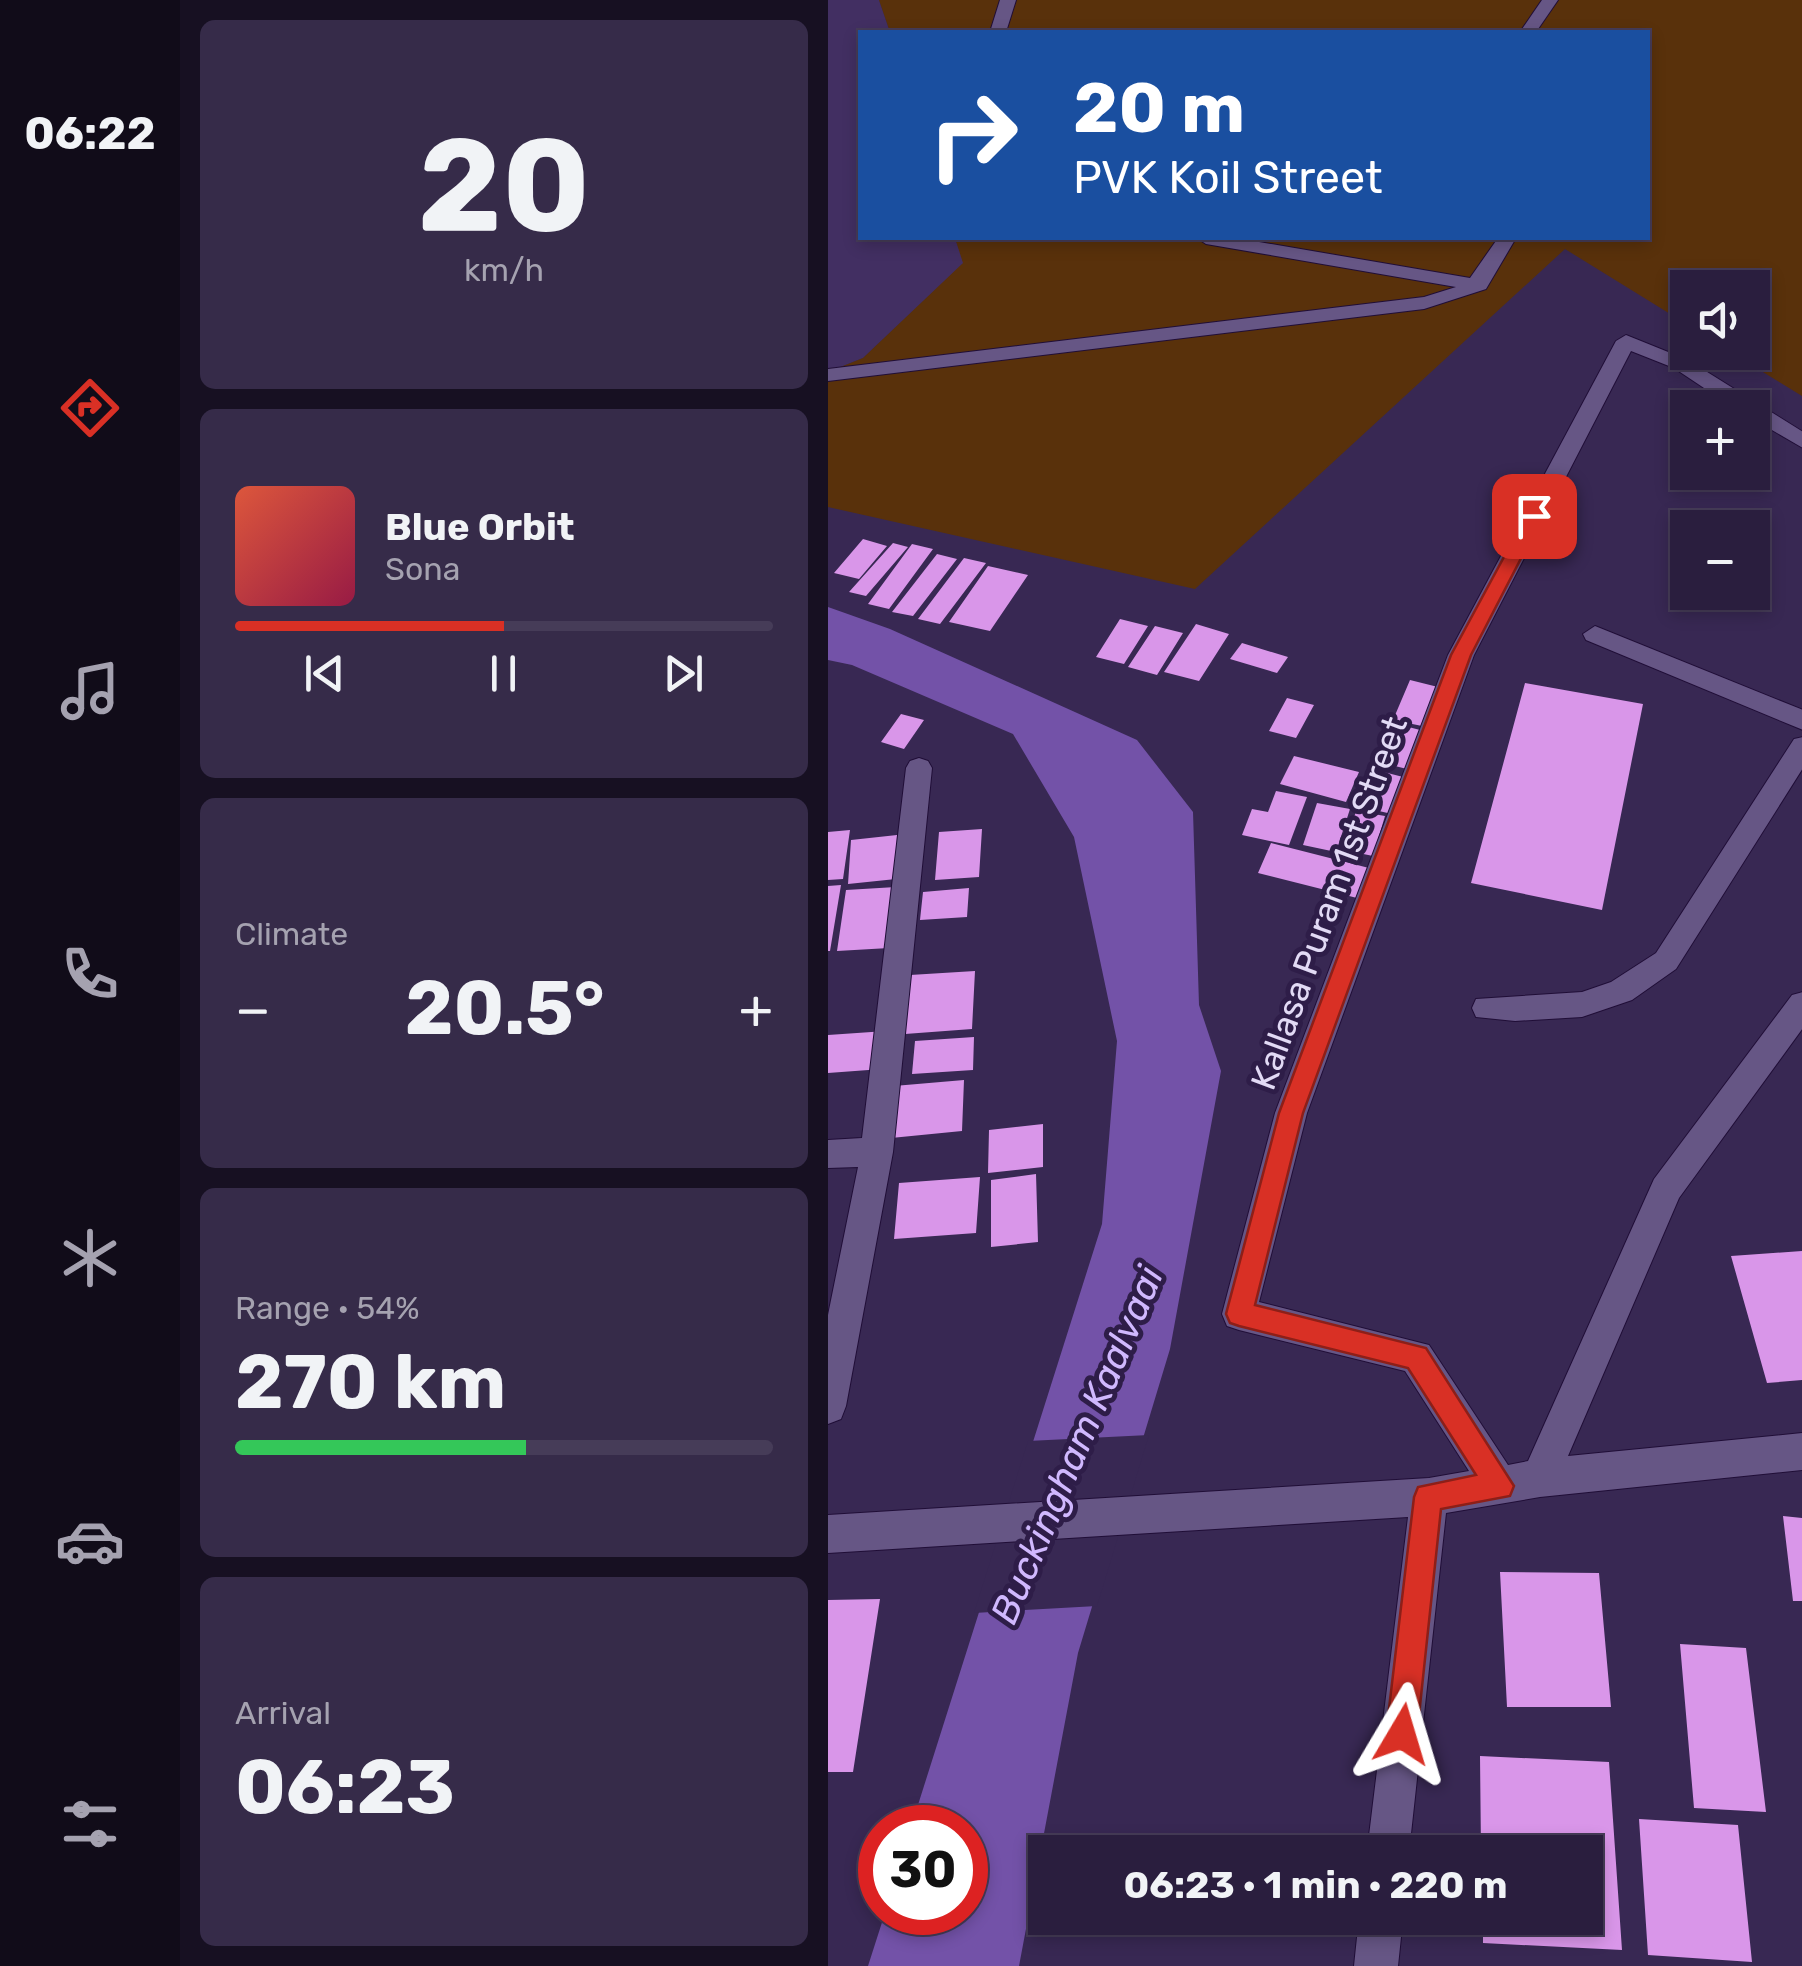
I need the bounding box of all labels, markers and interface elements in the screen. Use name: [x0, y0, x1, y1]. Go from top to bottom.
text: 20 m: [1073, 67, 1245, 150]
icon: right: [908, 70, 1038, 200]
text: 06:22: [24, 107, 156, 160]
text: 20: [418, 108, 590, 263]
text: PVK Koil Street: [1073, 151, 1383, 204]
text: km/h: [464, 251, 544, 289]
map controls: [1670, 270, 1770, 610]
button: sound: [1670, 270, 1770, 370]
icon: directions: [55, 373, 125, 443]
button: +: [1670, 390, 1770, 490]
pin: [1492, 474, 1577, 559]
icon: arrive: [1507, 489, 1562, 544]
text: Blue Orbit: [385, 504, 575, 550]
button: −: [1670, 510, 1770, 610]
text: Sona: [385, 550, 460, 588]
icon: previous: [297, 646, 352, 701]
icon: pause: [476, 646, 531, 701]
icon: next: [656, 646, 711, 701]
icon: music: [55, 656, 125, 726]
street label: Kallasa Puram 1st Street: [1242, 711, 1416, 1095]
text: Climate: [235, 915, 348, 953]
icon: phone: [55, 939, 125, 1009]
text: 20.5°: [405, 964, 605, 1053]
text: −: [235, 977, 271, 1042]
text: +: [739, 977, 773, 1042]
icon: climate: [55, 1223, 125, 1293]
water label: Buckingham Kaalvaai: [981, 1259, 1173, 1630]
text: Range · 54%: [235, 1289, 420, 1327]
text: 270 km: [235, 1338, 506, 1427]
icon: car: [55, 1506, 125, 1576]
position arrow: [1350, 1682, 1454, 1786]
text: Arrival: [235, 1694, 331, 1732]
text: 06:23: [235, 1743, 455, 1832]
icon: filters: [55, 1789, 125, 1859]
speed limit sign: 30: [858, 1805, 988, 1935]
text: 06:23 · 1 min · 220 m: [1123, 1862, 1508, 1908]

